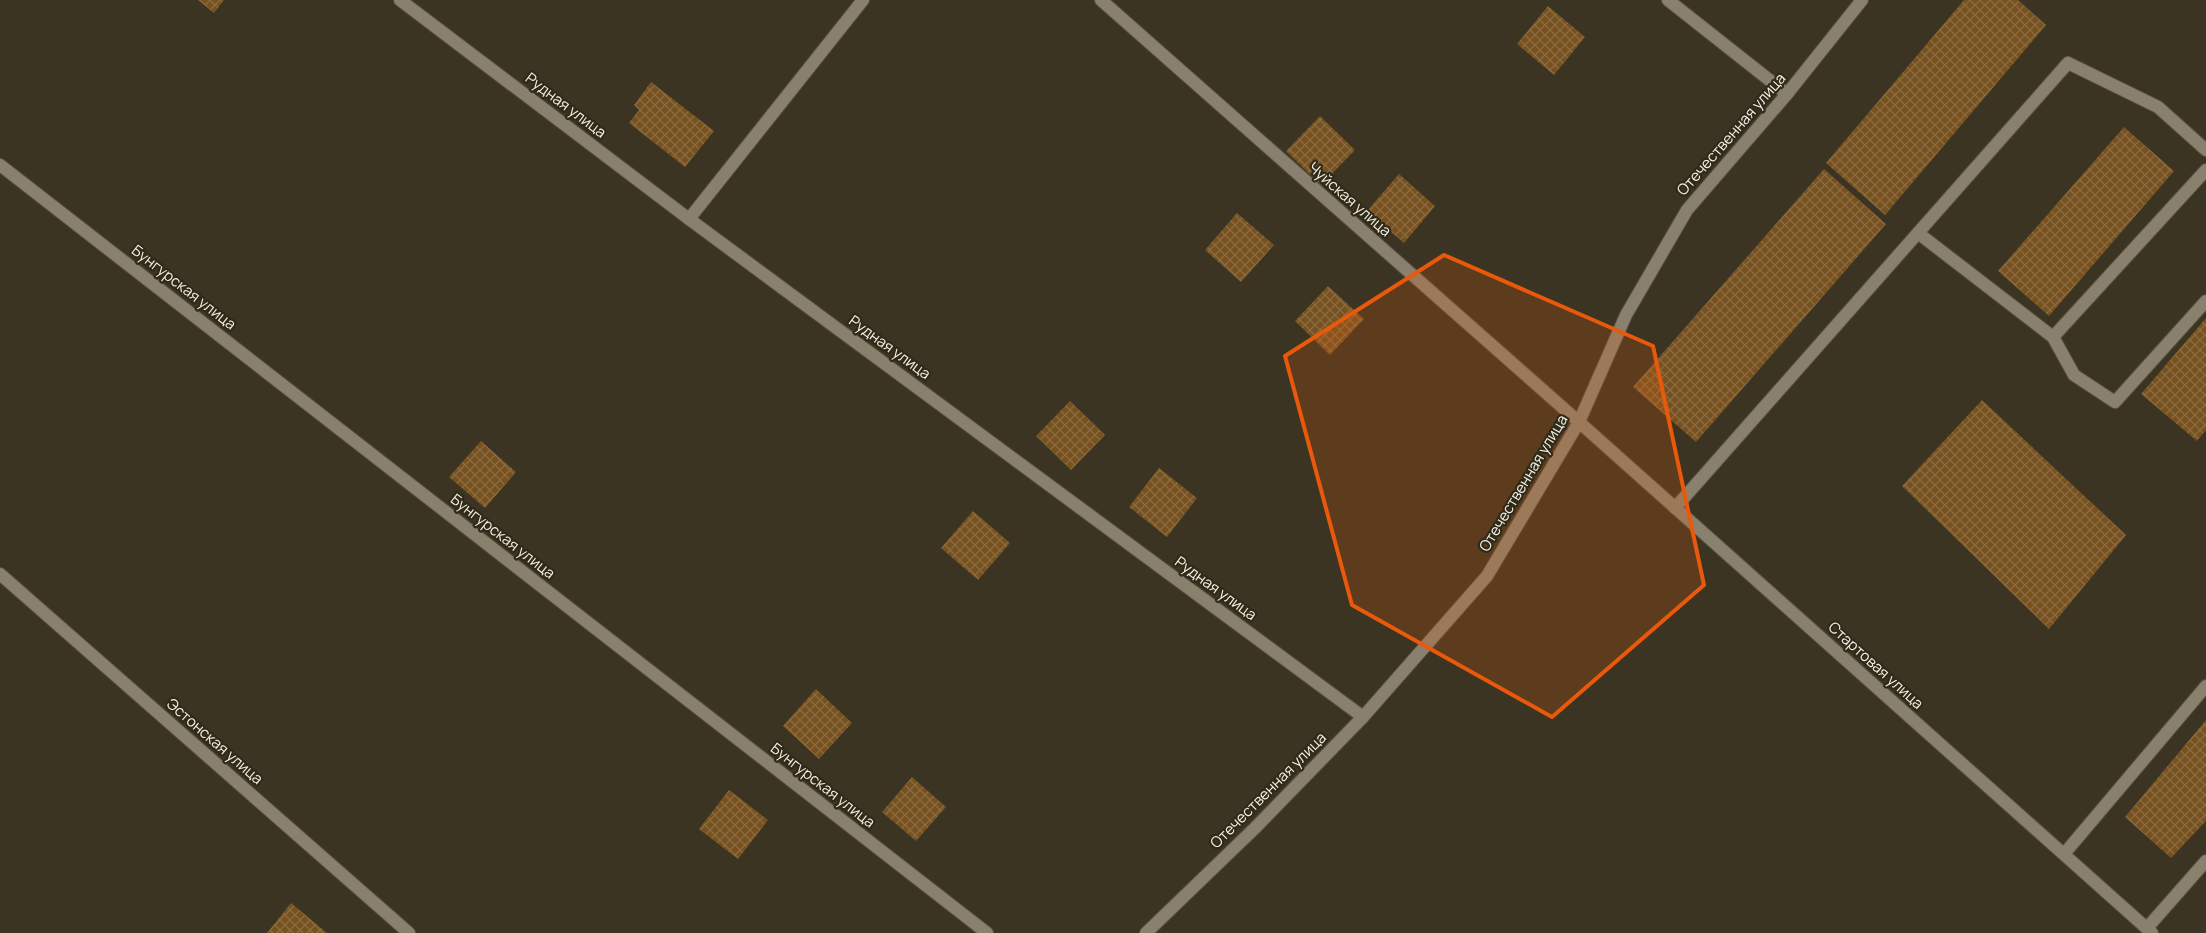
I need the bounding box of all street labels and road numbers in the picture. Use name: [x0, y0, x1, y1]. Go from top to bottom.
street label: Рудная улица: [521, 68, 611, 142]
street label: Отечественная улица: [1672, 68, 1790, 200]
street label: Чуйская улица: [1304, 157, 1396, 241]
street label: Бунгурская улица: [127, 240, 241, 334]
street label: Рудная улица: [845, 310, 935, 384]
street label: Отечественная улица: [1474, 411, 1572, 555]
street label: Бунгурская улица: [446, 489, 560, 583]
street label: Рудная улица: [1171, 551, 1261, 625]
street label: Стартовая улица: [1824, 617, 1928, 713]
street label: Эстонская улица: [162, 693, 268, 789]
street label: Отечественная улица: [1205, 727, 1331, 853]
street label: Бунгурская улица: [766, 738, 880, 832]

